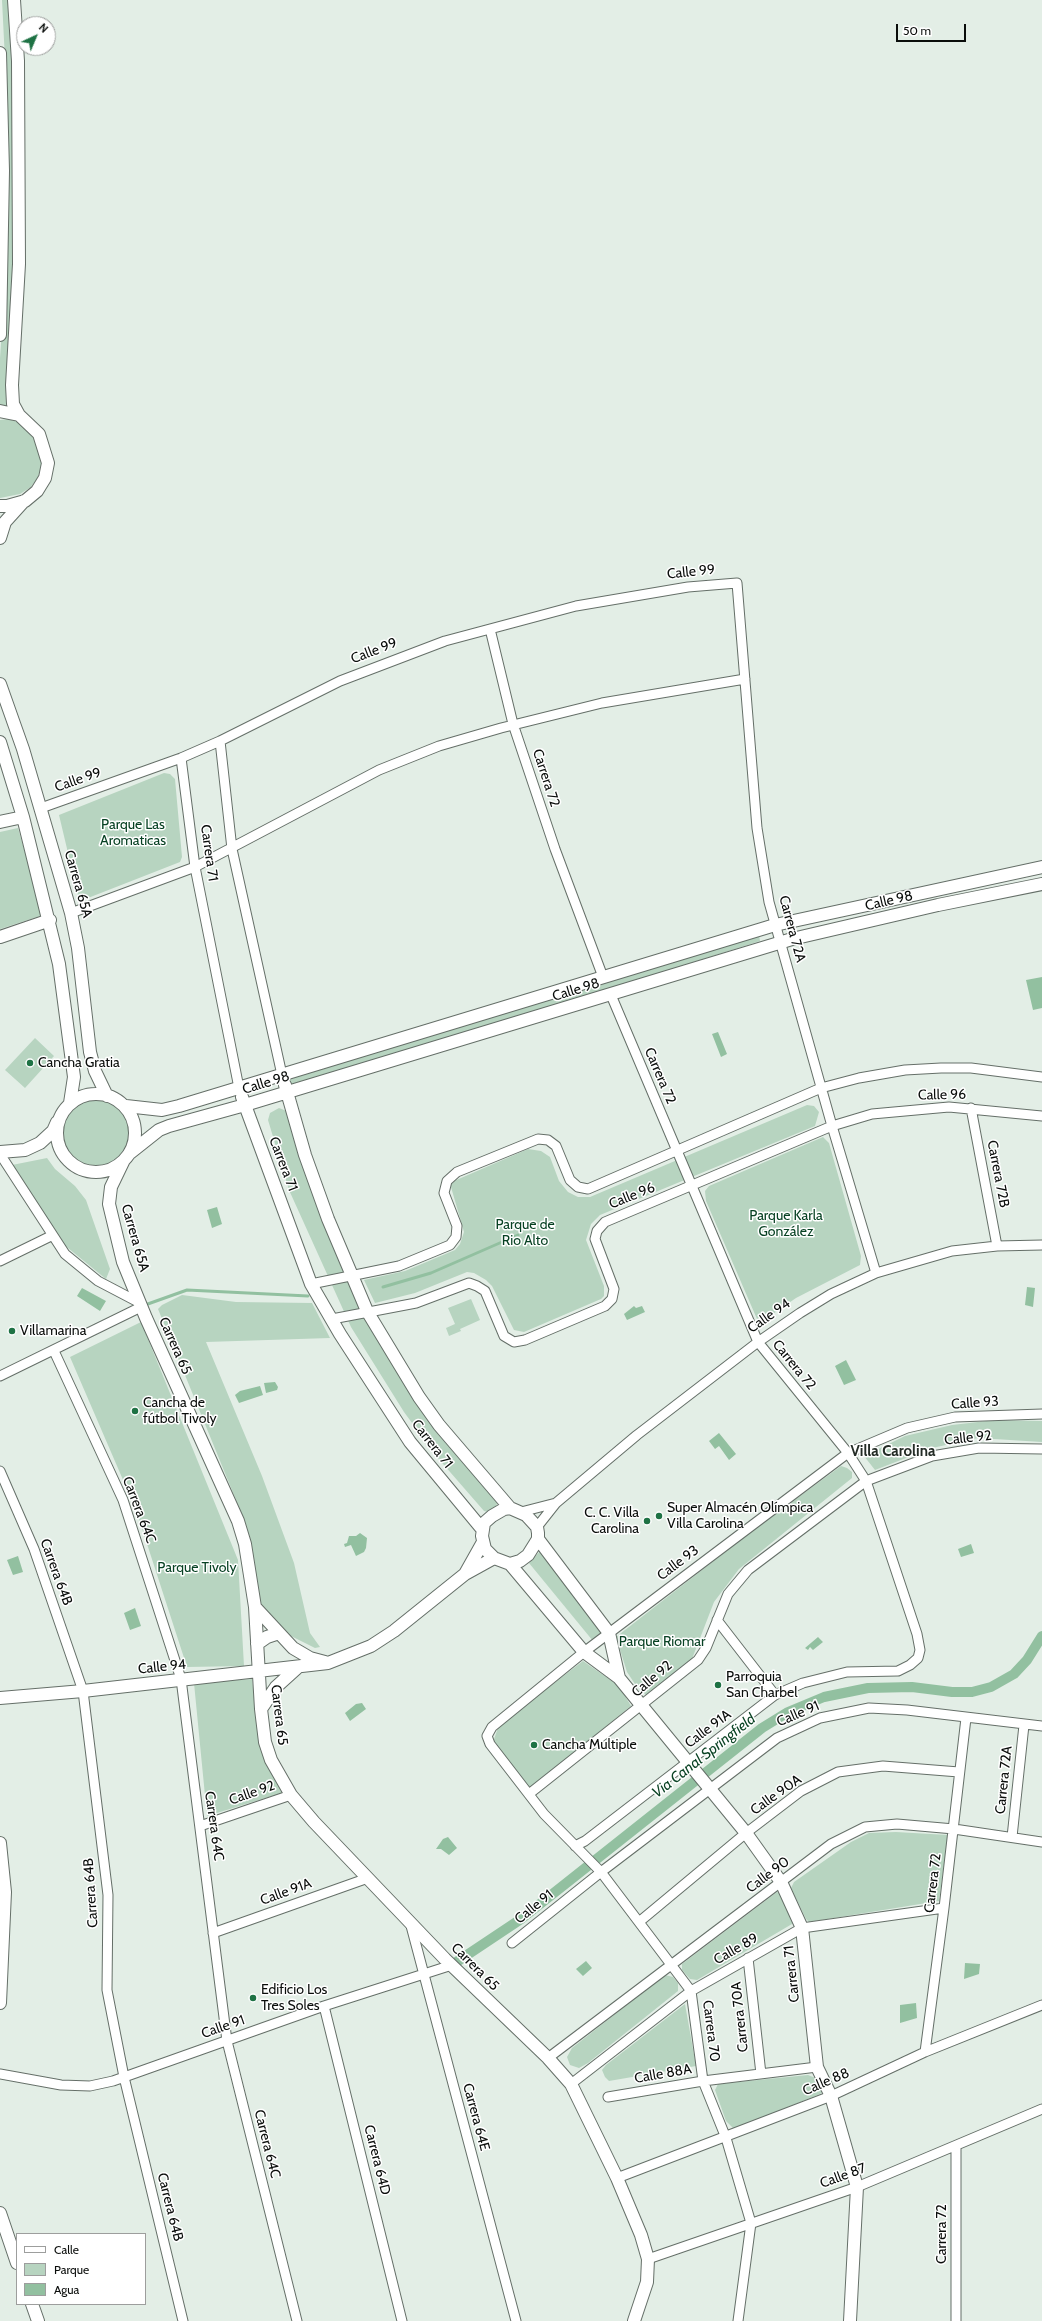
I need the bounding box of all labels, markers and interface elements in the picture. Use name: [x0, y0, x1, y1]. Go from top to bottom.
north arrow: [16, 16, 56, 56]
scale bar: [898, 16, 968, 42]
text: N: [36, 20, 51, 36]
text: 50 m: [903, 23, 931, 38]
street label: Calle 99: [666, 561, 716, 583]
street label: Calle 99: [349, 635, 399, 667]
street label: Carrera 72: [529, 747, 563, 809]
street label: Calle 99: [53, 764, 103, 796]
park label: Parque Las Aromaticas: [100, 817, 166, 850]
street label: Carrera 71: [197, 824, 221, 882]
street label: Carrera 65A: [60, 848, 96, 920]
street label: Calle 98: [863, 887, 915, 915]
street label: Carrera 72A: [775, 894, 809, 964]
street label: Calle 98: [550, 975, 602, 1005]
street label: Carrera 72: [641, 1045, 679, 1107]
place label: Cancha Gratia: [38, 1055, 120, 1071]
marker: Cancha Gratia: [25, 1058, 35, 1068]
street label: Calle 98: [240, 1068, 292, 1098]
street label: Calle 96: [918, 1086, 966, 1104]
street label: Carrera 71: [265, 1134, 301, 1194]
street label: Carrera 72B: [983, 1139, 1013, 1209]
street label: Calle 96: [607, 1179, 657, 1213]
street label: Carrera 65A: [117, 1202, 153, 1274]
park label: Parque Karla González: [749, 1208, 823, 1240]
park label: Parque de Rio Alto: [495, 1217, 555, 1250]
street label: Calle 94: [744, 1295, 794, 1337]
street label: Carrera 65: [155, 1315, 195, 1377]
place label: Villamarina: [20, 1323, 86, 1339]
marker: Villamarina: [7, 1326, 17, 1336]
street label: Carrera 72: [769, 1336, 819, 1394]
street label: Calle 93: [951, 1393, 999, 1413]
place label: Cancha de fútbol Tivoly: [143, 1395, 217, 1428]
marker: Cancha de fútbol Tivoly: [130, 1406, 140, 1416]
street label: Carrera 71: [408, 1416, 456, 1472]
street label: Calle 92: [944, 1427, 992, 1449]
district label: Villa Carolina: [851, 1443, 935, 1461]
street label: Carrera 64C: [119, 1474, 159, 1546]
place label: Super Almacén Olímpica Villa Carolina: [667, 1500, 813, 1532]
place label: C. C. Villa Carolina: [584, 1505, 639, 1538]
marker: Super Almacén Olímpica Villa Carolina: [654, 1511, 664, 1521]
marker: C. C. Villa Carolina: [642, 1516, 652, 1526]
street label: Carrera 64B: [36, 1536, 76, 1608]
street label: Calle 93: [654, 1542, 702, 1584]
park label: Parque Tivoly: [157, 1560, 237, 1576]
park label: Parque Riomar: [619, 1634, 705, 1650]
street label: Calle 94: [137, 1656, 187, 1678]
street label: Calle 92: [628, 1657, 676, 1701]
place label: Parroquia San Charbel: [726, 1669, 797, 1702]
marker: Parroquia San Charbel: [713, 1680, 723, 1690]
street label: Carrera 65: [267, 1684, 291, 1746]
street label: Calle 91: [774, 1698, 822, 1730]
street label: Calle 91A: [682, 1706, 734, 1752]
water label: Via Canal Springfield: [649, 1710, 759, 1802]
place label: Cancha Multiple: [542, 1737, 637, 1753]
marker: Cancha Multiple: [529, 1740, 539, 1750]
street label: Carrera 72A: [992, 1745, 1016, 1815]
street label: Calle 90A: [747, 1771, 805, 1819]
street label: Calle 92: [227, 1777, 277, 1809]
street label: Carrera 64C: [201, 1790, 227, 1862]
street label: Carrera 72: [921, 1852, 945, 1914]
street label: Calle 90: [743, 1853, 793, 1897]
street label: Carrera 64B: [80, 1858, 102, 1928]
street label: Calle 91A: [258, 1875, 314, 1909]
street label: Calle 91: [511, 1886, 557, 1928]
street label: Calle 89: [711, 1930, 761, 1968]
street label: Carrera 65: [448, 1940, 502, 1994]
street label: Carrera 71: [781, 1945, 803, 2003]
street label: Carrera 70A: [728, 1981, 752, 2053]
place label: Edificio Los Tres Soles: [261, 1982, 327, 2014]
marker: Edificio Los Tres Soles: [248, 1993, 258, 2003]
street label: Carrera 70: [699, 1999, 723, 2063]
street label: Calle 91: [199, 2012, 247, 2042]
street label: Calle 88A: [633, 2061, 693, 2087]
street label: Calle 88: [800, 2065, 852, 2099]
street label: Carrera 64E: [459, 2081, 493, 2153]
street label: Carrera 64C: [250, 2108, 284, 2180]
street label: Carrera 64D: [360, 2123, 394, 2197]
street label: Calle 87: [818, 2160, 868, 2192]
street label: Carrera 64B: [153, 2171, 187, 2243]
street label: Carrera 72: [934, 2204, 950, 2264]
legend: [16, 2233, 146, 2305]
text: Calle: [54, 2242, 79, 2257]
text: Parque: [54, 2262, 89, 2277]
text: Agua: [54, 2282, 79, 2297]

